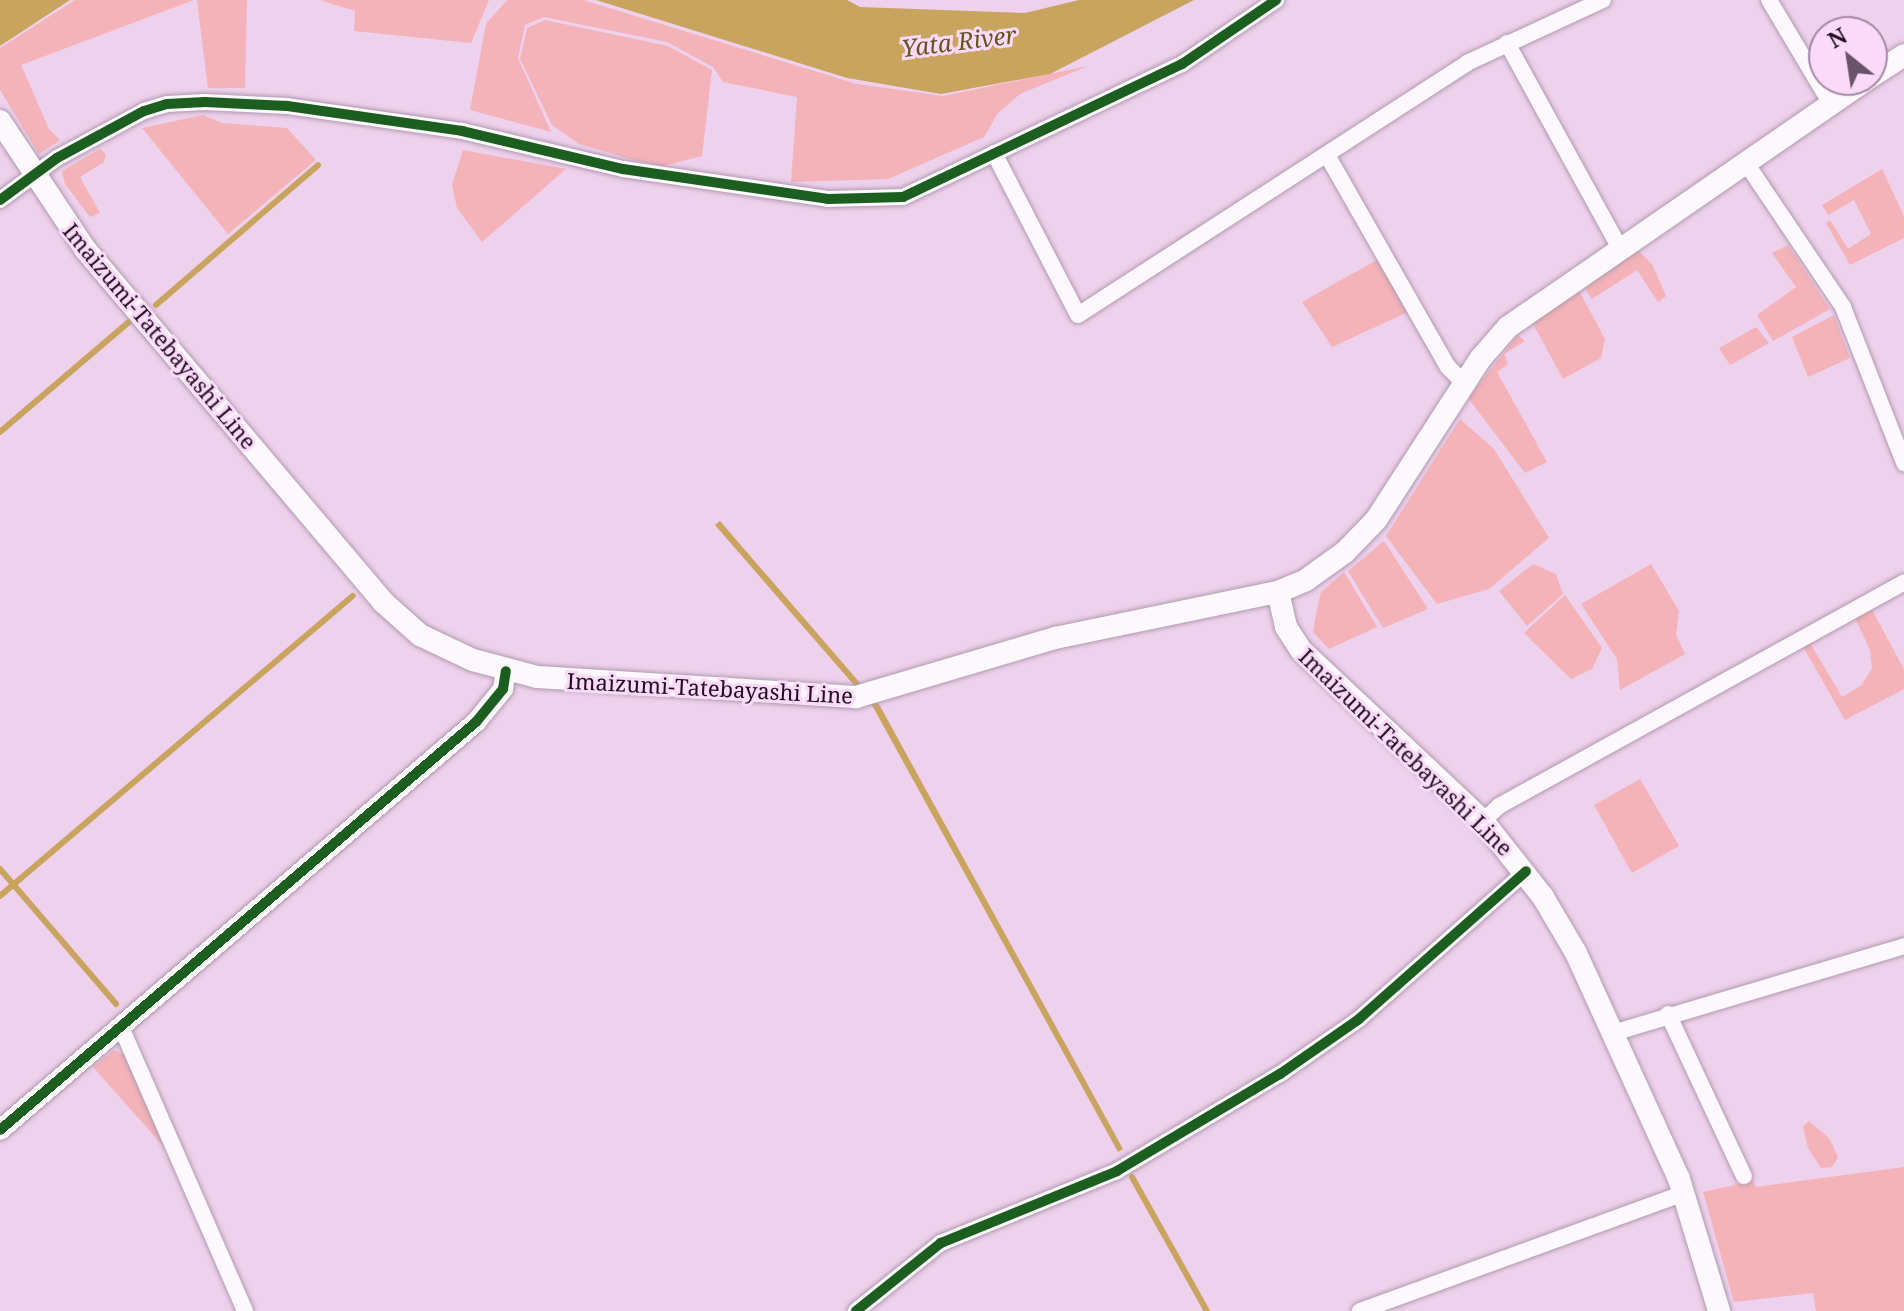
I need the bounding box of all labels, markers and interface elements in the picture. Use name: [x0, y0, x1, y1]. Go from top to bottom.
north arrow: [1808, 16, 1888, 96]
water label: Yata River: [900, 20, 1018, 62]
text: N: [1822, 20, 1852, 54]
street label: Imaizumi-Tatebayashi Line: [58, 218, 262, 454]
street label: Imaizumi-Tatebayashi Line: [1294, 643, 1518, 861]
street label: Imaizumi-Tatebayashi Line: [566, 667, 854, 709]

